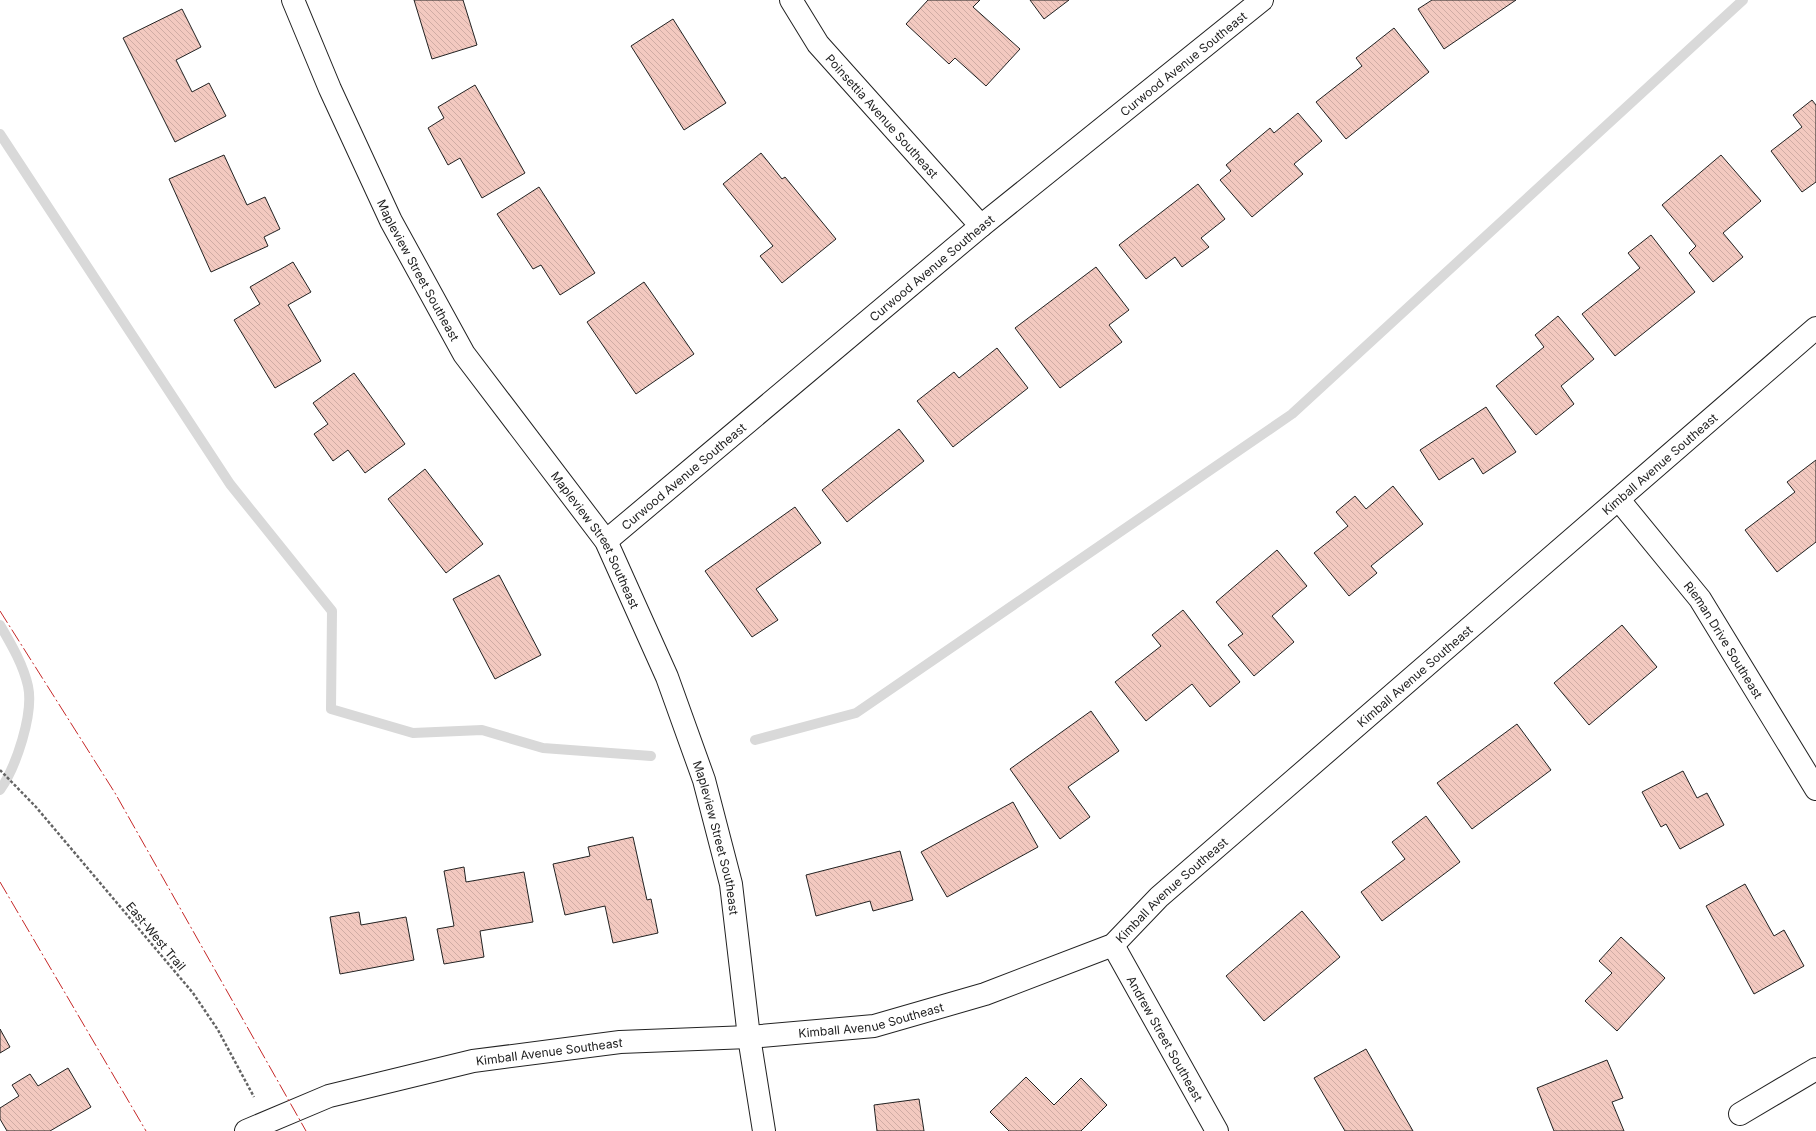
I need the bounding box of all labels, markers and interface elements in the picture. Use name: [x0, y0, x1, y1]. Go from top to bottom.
street label: Curwood Avenue Southeast: [1117, 8, 1249, 119]
street label: Poinsettia Avenue Southeast: [823, 51, 942, 181]
street label: Mapleview Street Southeast: [374, 197, 463, 344]
street label: Curwood Avenue Southeast: [866, 211, 997, 324]
street label: Kimball Avenue Southeast: [1599, 410, 1720, 518]
street label: Curwood Avenue Southeast: [618, 419, 749, 533]
street label: Mapleview Street Southeast: [548, 468, 643, 611]
street label: Rieman Drive Southeast: [1681, 578, 1766, 701]
street label: Kimball Avenue Southeast: [1354, 622, 1475, 730]
street label: Mapleview Street Southeast: [690, 758, 742, 916]
street label: Kimball Avenue Southeast: [1112, 834, 1230, 946]
street label: East-West Trail: [123, 899, 189, 973]
street label: Andrew Street Southeast: [1124, 973, 1206, 1104]
street label: Kimball Avenue Southeast: [798, 999, 945, 1040]
street label: Kimball Avenue Southeast: [475, 1034, 623, 1068]

